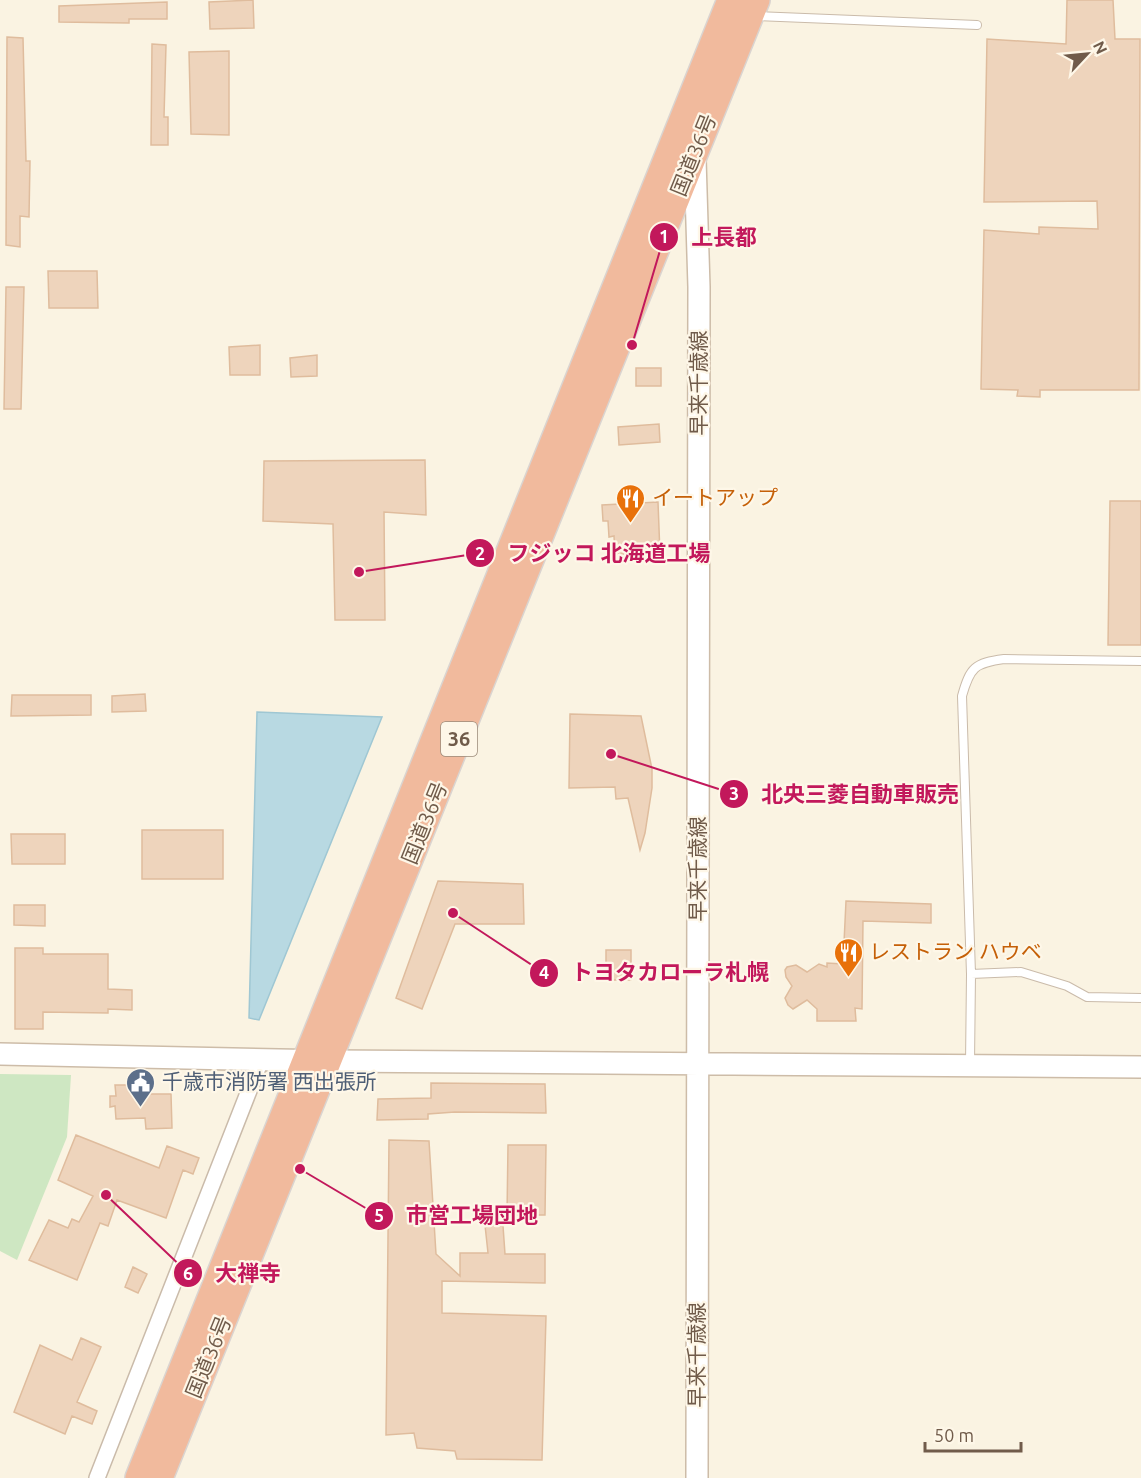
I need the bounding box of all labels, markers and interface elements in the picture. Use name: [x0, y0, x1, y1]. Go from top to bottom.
north arrow: [1057, 24, 1117, 84]
text: N: [1090, 38, 1111, 57]
street label: 国道36号: [666, 110, 720, 199]
callout: 上長都: [649, 217, 769, 257]
text: 上長都: [691, 224, 757, 249]
text: 1: [659, 226, 669, 246]
street label: 早来千歳線: [686, 331, 710, 436]
restaurant icon: イートアップ: [615, 482, 647, 524]
place label: イートアップ: [652, 485, 778, 509]
callout: フジッコ 北海道工場: [465, 533, 723, 573]
text: フジッコ 北海道工場: [507, 540, 711, 565]
text: 2: [475, 543, 485, 563]
road number: 36: [441, 722, 477, 756]
callout: 北央三菱自動車販売: [719, 774, 971, 814]
street label: 国道36号: [397, 778, 451, 867]
text: 北央三菱自動車販売: [761, 781, 959, 806]
text: 3: [729, 783, 739, 803]
street label: 早来千歳線: [685, 817, 709, 922]
restaurant icon: レストラン ハウベ: [832, 936, 864, 978]
place label: レストラン ハウベ: [869, 939, 1042, 963]
callout: トヨタカローラ札幌: [529, 953, 781, 993]
text: トヨタカローラ札幌: [571, 959, 769, 984]
text: 4: [539, 962, 549, 982]
public building icon: 千歳市消防署 西出張所: [125, 1066, 157, 1108]
place label: 千歳市消防署 西出張所: [162, 1069, 377, 1093]
callout: 市営工場団地: [364, 1196, 550, 1236]
text: 市営工場団地: [406, 1202, 538, 1227]
text: 5: [374, 1205, 384, 1225]
callout: 大禅寺: [173, 1253, 293, 1293]
text: 大禅寺: [215, 1260, 281, 1285]
text: 6: [183, 1263, 193, 1283]
street label: 早来千歳線: [684, 1303, 708, 1408]
street label: 国道36号: [181, 1312, 235, 1401]
scale bar: [925, 1415, 1021, 1453]
text: 50 m: [934, 1425, 974, 1445]

